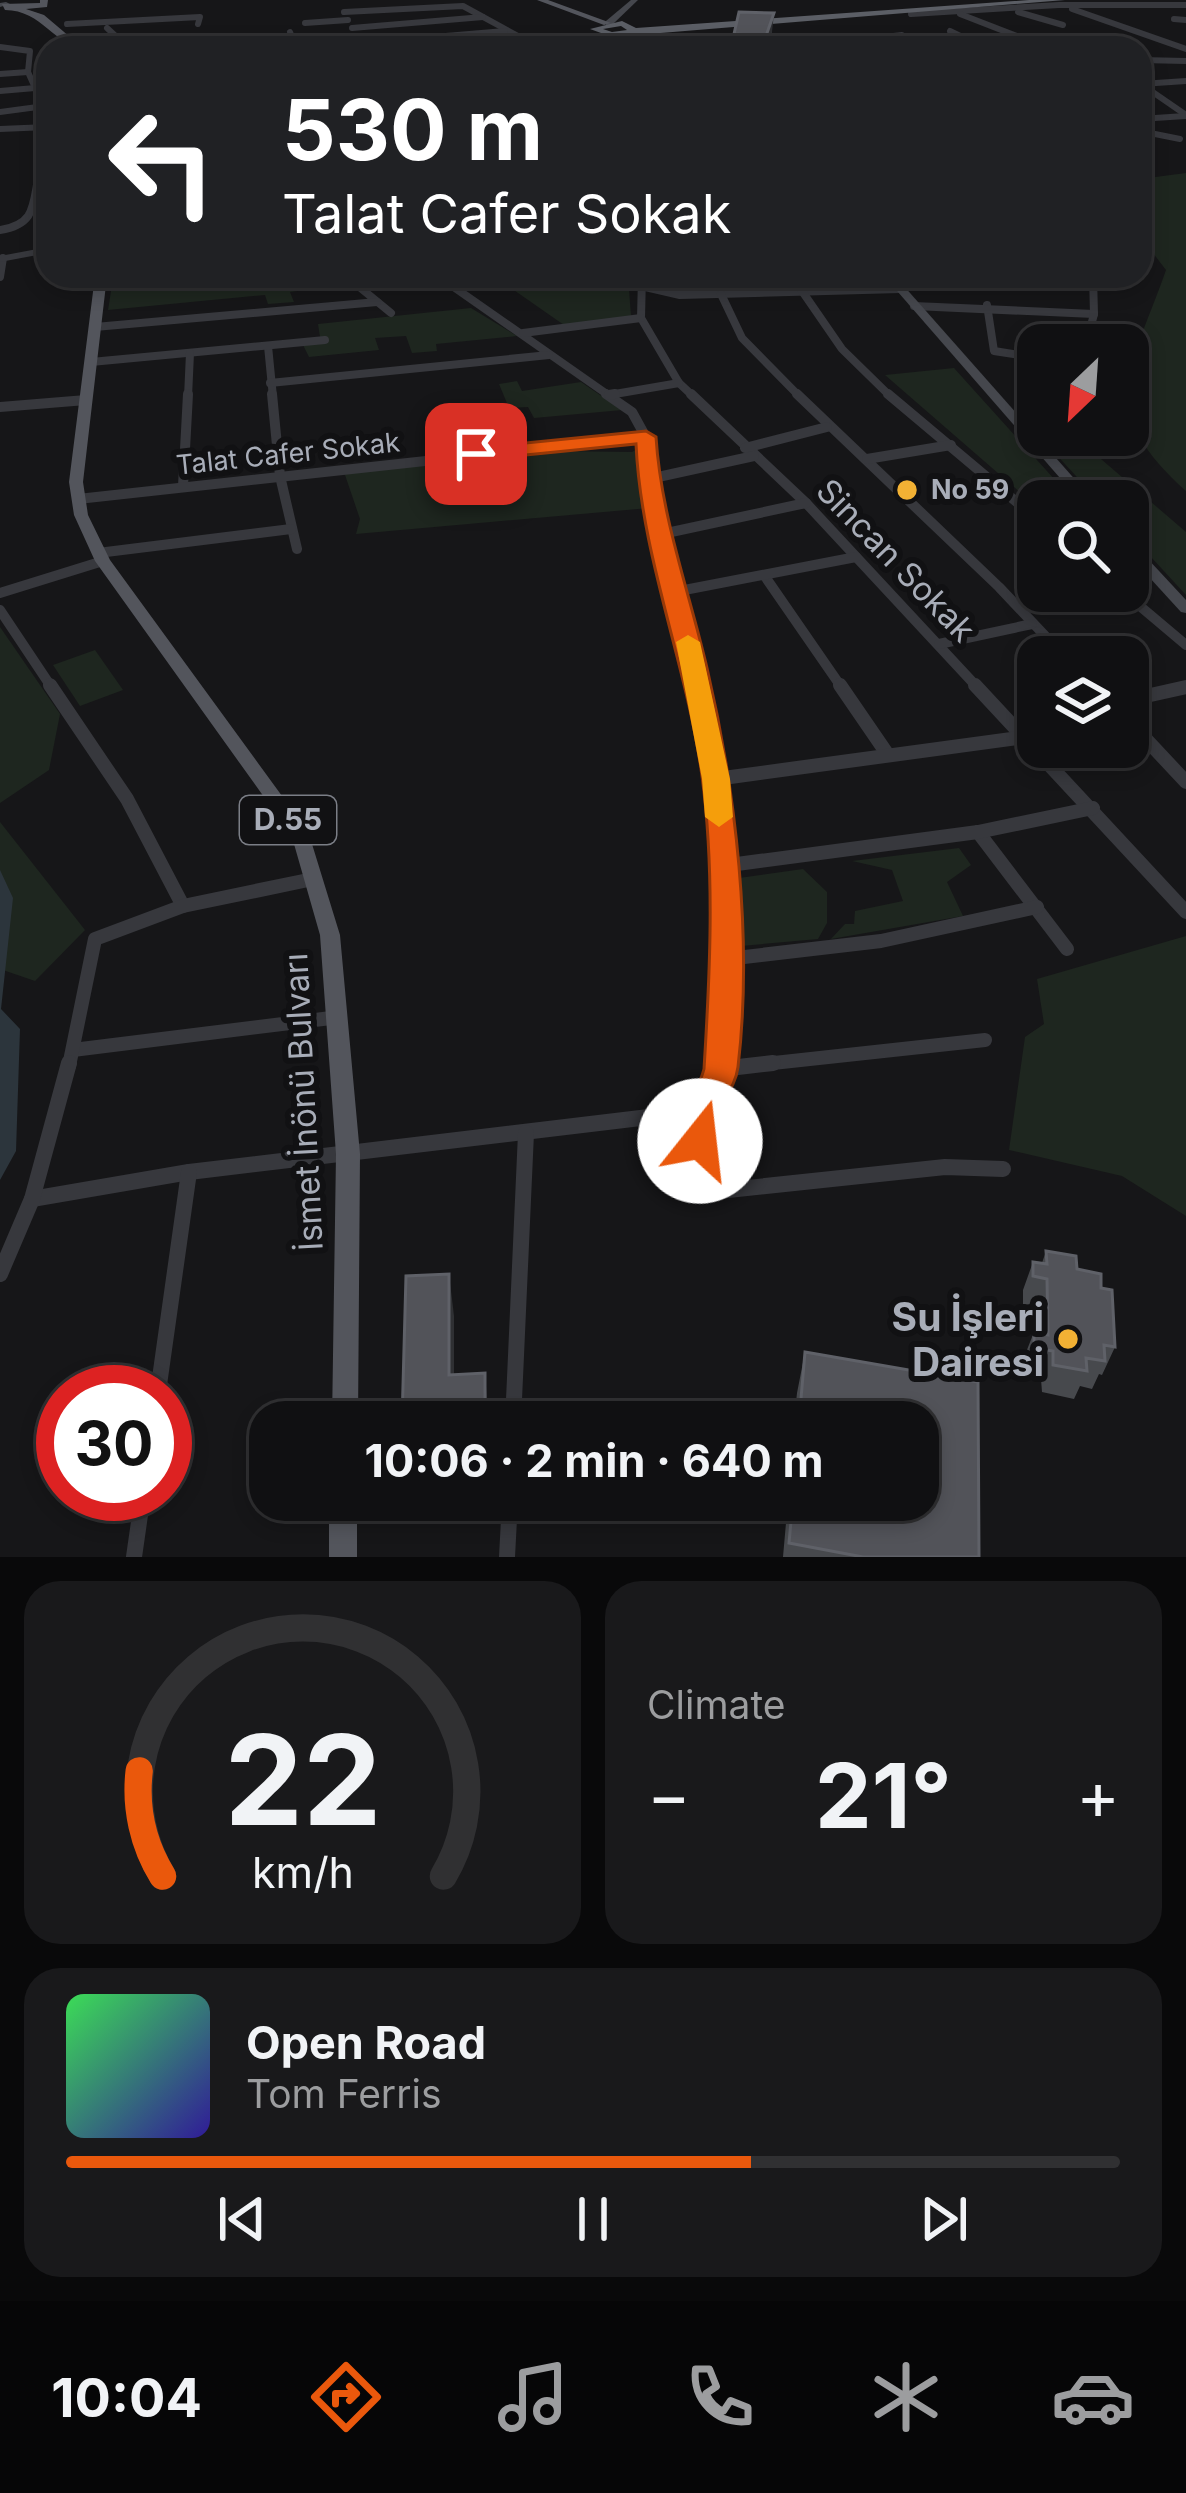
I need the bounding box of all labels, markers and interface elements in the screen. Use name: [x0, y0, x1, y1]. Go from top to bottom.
text: 530 m: [282, 79, 543, 180]
icon: left: [84, 84, 240, 240]
text: Talat Cafer Sokak: [282, 181, 731, 246]
north arrow: [1017, 324, 1149, 456]
map controls: [1017, 324, 1149, 768]
pin: [425, 403, 527, 505]
icon: arrive: [443, 421, 509, 487]
street label: Talat Cafer Sokak: [175, 425, 402, 482]
street label: Sincan Sokak: [808, 470, 984, 650]
place label: No 59: [931, 473, 1009, 506]
marker: No 59: [894, 477, 920, 503]
button: search: [1017, 480, 1149, 612]
button: layers: [1017, 636, 1149, 768]
road number: D.55: [240, 796, 336, 844]
street label: İsmet İnönü Bulvarı: [275, 952, 331, 1252]
position arrow: [637, 1078, 763, 1204]
place label: Su İşleri Dairesi: [892, 1293, 1044, 1385]
marker: Su İşleri Dairesi: [1055, 1326, 1081, 1352]
speed limit sign: 30: [36, 1365, 192, 1521]
text: 10:06 · 2 min · 640 m: [364, 1433, 824, 1488]
text: Climate: [647, 1681, 786, 1728]
text: 22: [224, 1704, 381, 1855]
text: 21°: [815, 1741, 952, 1850]
text: −: [647, 1755, 691, 1835]
text: +: [1076, 1755, 1120, 1835]
text: km/h: [252, 1845, 353, 1897]
text: Open Road: [246, 2015, 486, 2070]
text: Tom Ferris: [246, 2070, 441, 2117]
icon: previous: [209, 2186, 275, 2252]
icon: pause: [560, 2186, 626, 2252]
icon: next: [911, 2186, 977, 2252]
icon: directions: [304, 2355, 388, 2439]
icon: music: [491, 2355, 575, 2439]
icon: phone: [678, 2355, 762, 2439]
icon: climate: [864, 2355, 948, 2439]
icon: car: [1051, 2355, 1135, 2439]
text: 10:04: [51, 2365, 202, 2430]

